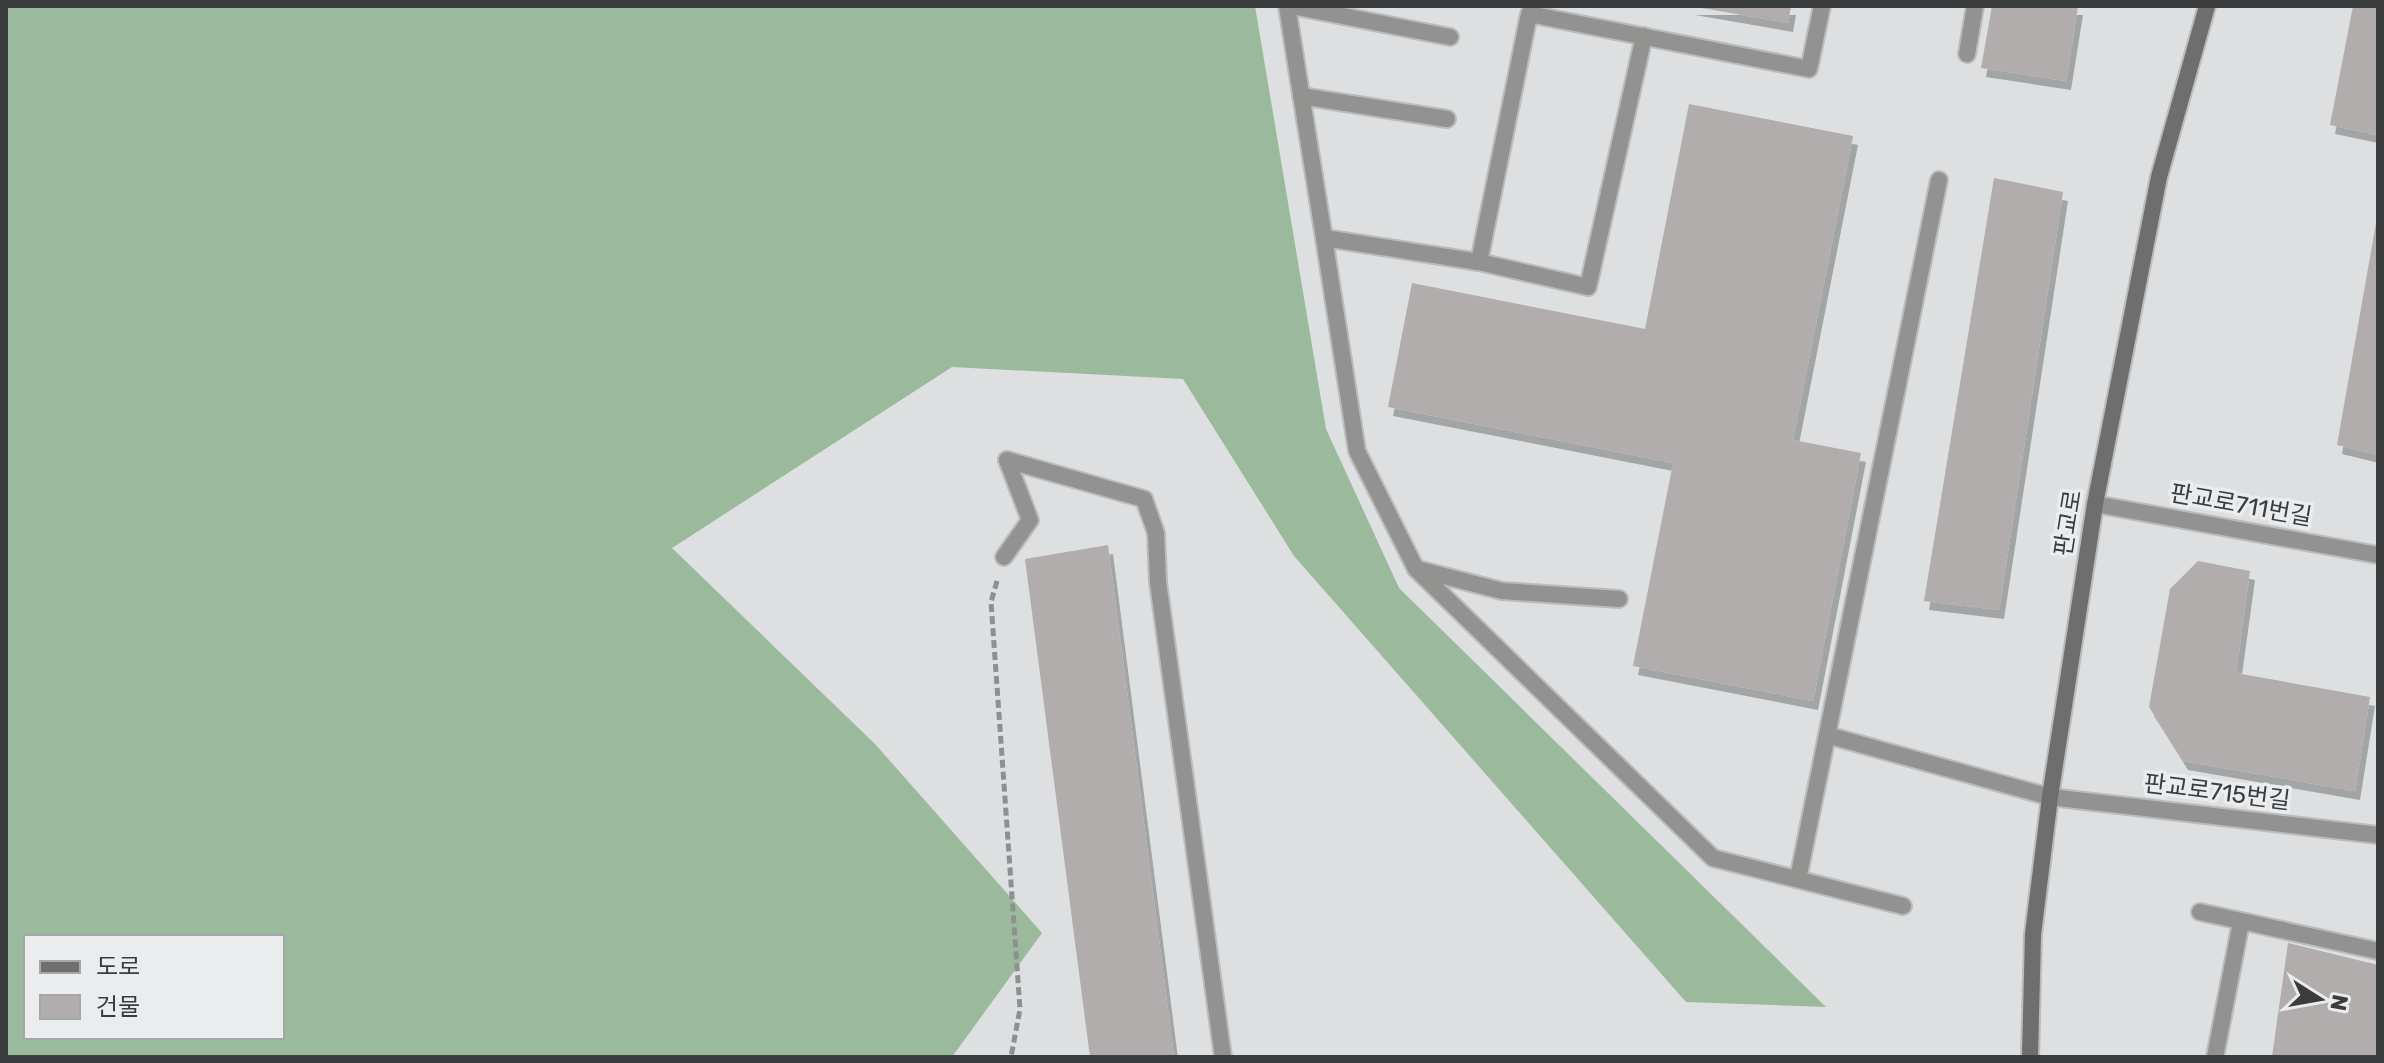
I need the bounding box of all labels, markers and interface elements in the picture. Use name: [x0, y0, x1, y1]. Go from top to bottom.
street label: 판교로711번길: [2168, 479, 2314, 531]
street label: 판교로: [2049, 488, 2087, 558]
street label: 판교로715번길: [2142, 769, 2292, 815]
legend: [24, 935, 284, 1039]
text: 도로: [96, 953, 140, 981]
north arrow: [2280, 959, 2360, 1039]
text: N: [2324, 992, 2354, 1013]
text: 건물: [96, 993, 140, 1021]

